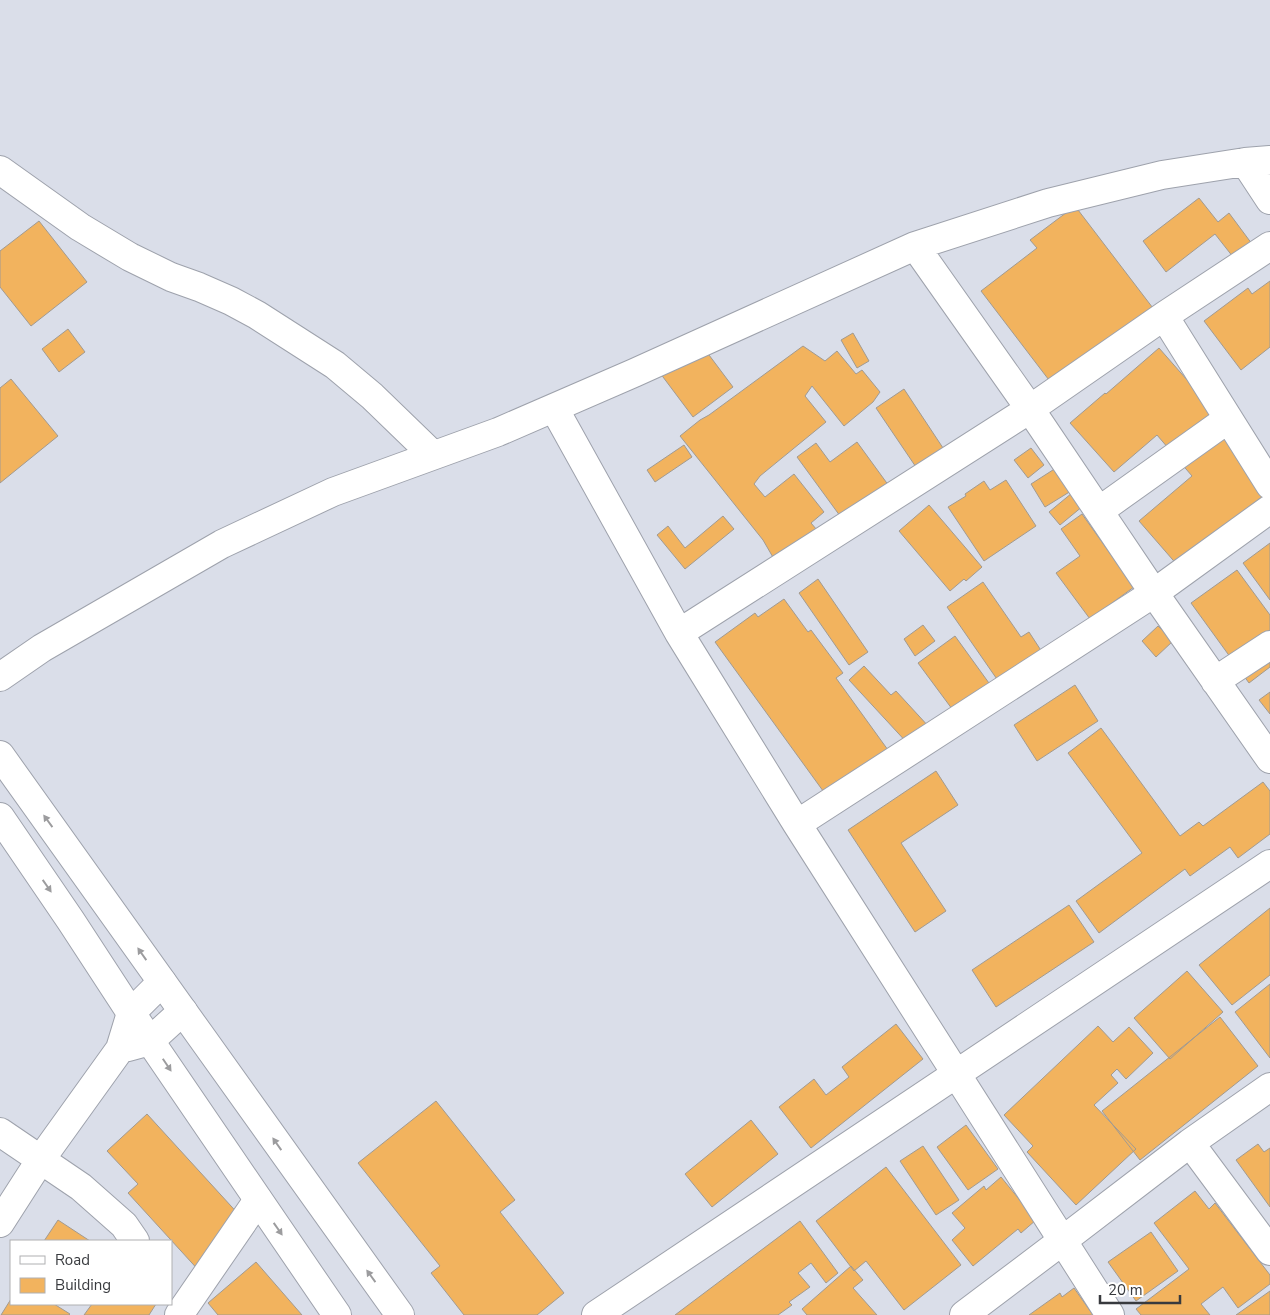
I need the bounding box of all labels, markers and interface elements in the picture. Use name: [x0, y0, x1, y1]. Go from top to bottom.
one-way arrow: [43, 814, 53, 828]
one-way arrow: [42, 880, 52, 893]
one-way arrow: [137, 947, 147, 961]
one-way arrow: [162, 1059, 171, 1072]
one-way arrow: [272, 1137, 282, 1150]
one-way arrow: [273, 1222, 282, 1236]
legend: [10, 1240, 172, 1305]
text: Road: [55, 1250, 90, 1270]
one-way arrow: [367, 1269, 377, 1282]
scale bar: [1100, 1272, 1180, 1304]
text: Building: [55, 1275, 111, 1295]
text: 20 m: [1108, 1280, 1143, 1300]

